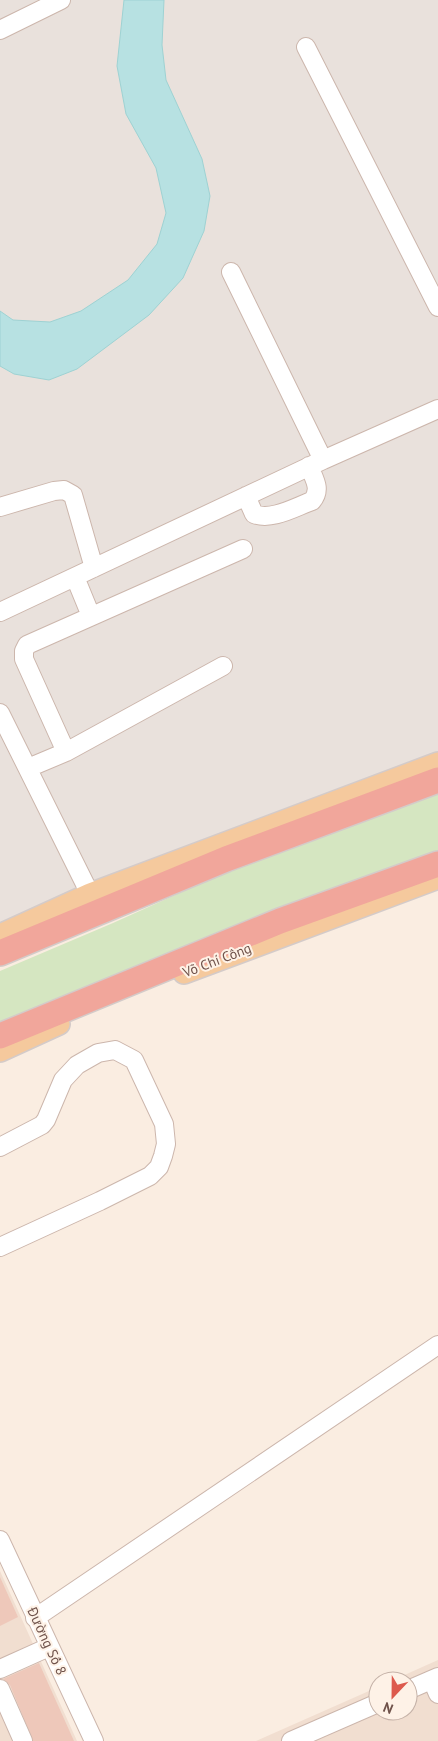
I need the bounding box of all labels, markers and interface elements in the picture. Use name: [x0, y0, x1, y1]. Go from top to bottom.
street label: Võ Chí Công: [179, 939, 254, 982]
street label: Đường Số 8: [23, 1603, 71, 1678]
north arrow: [368, 1671, 418, 1721]
text: N: [380, 1698, 396, 1718]

